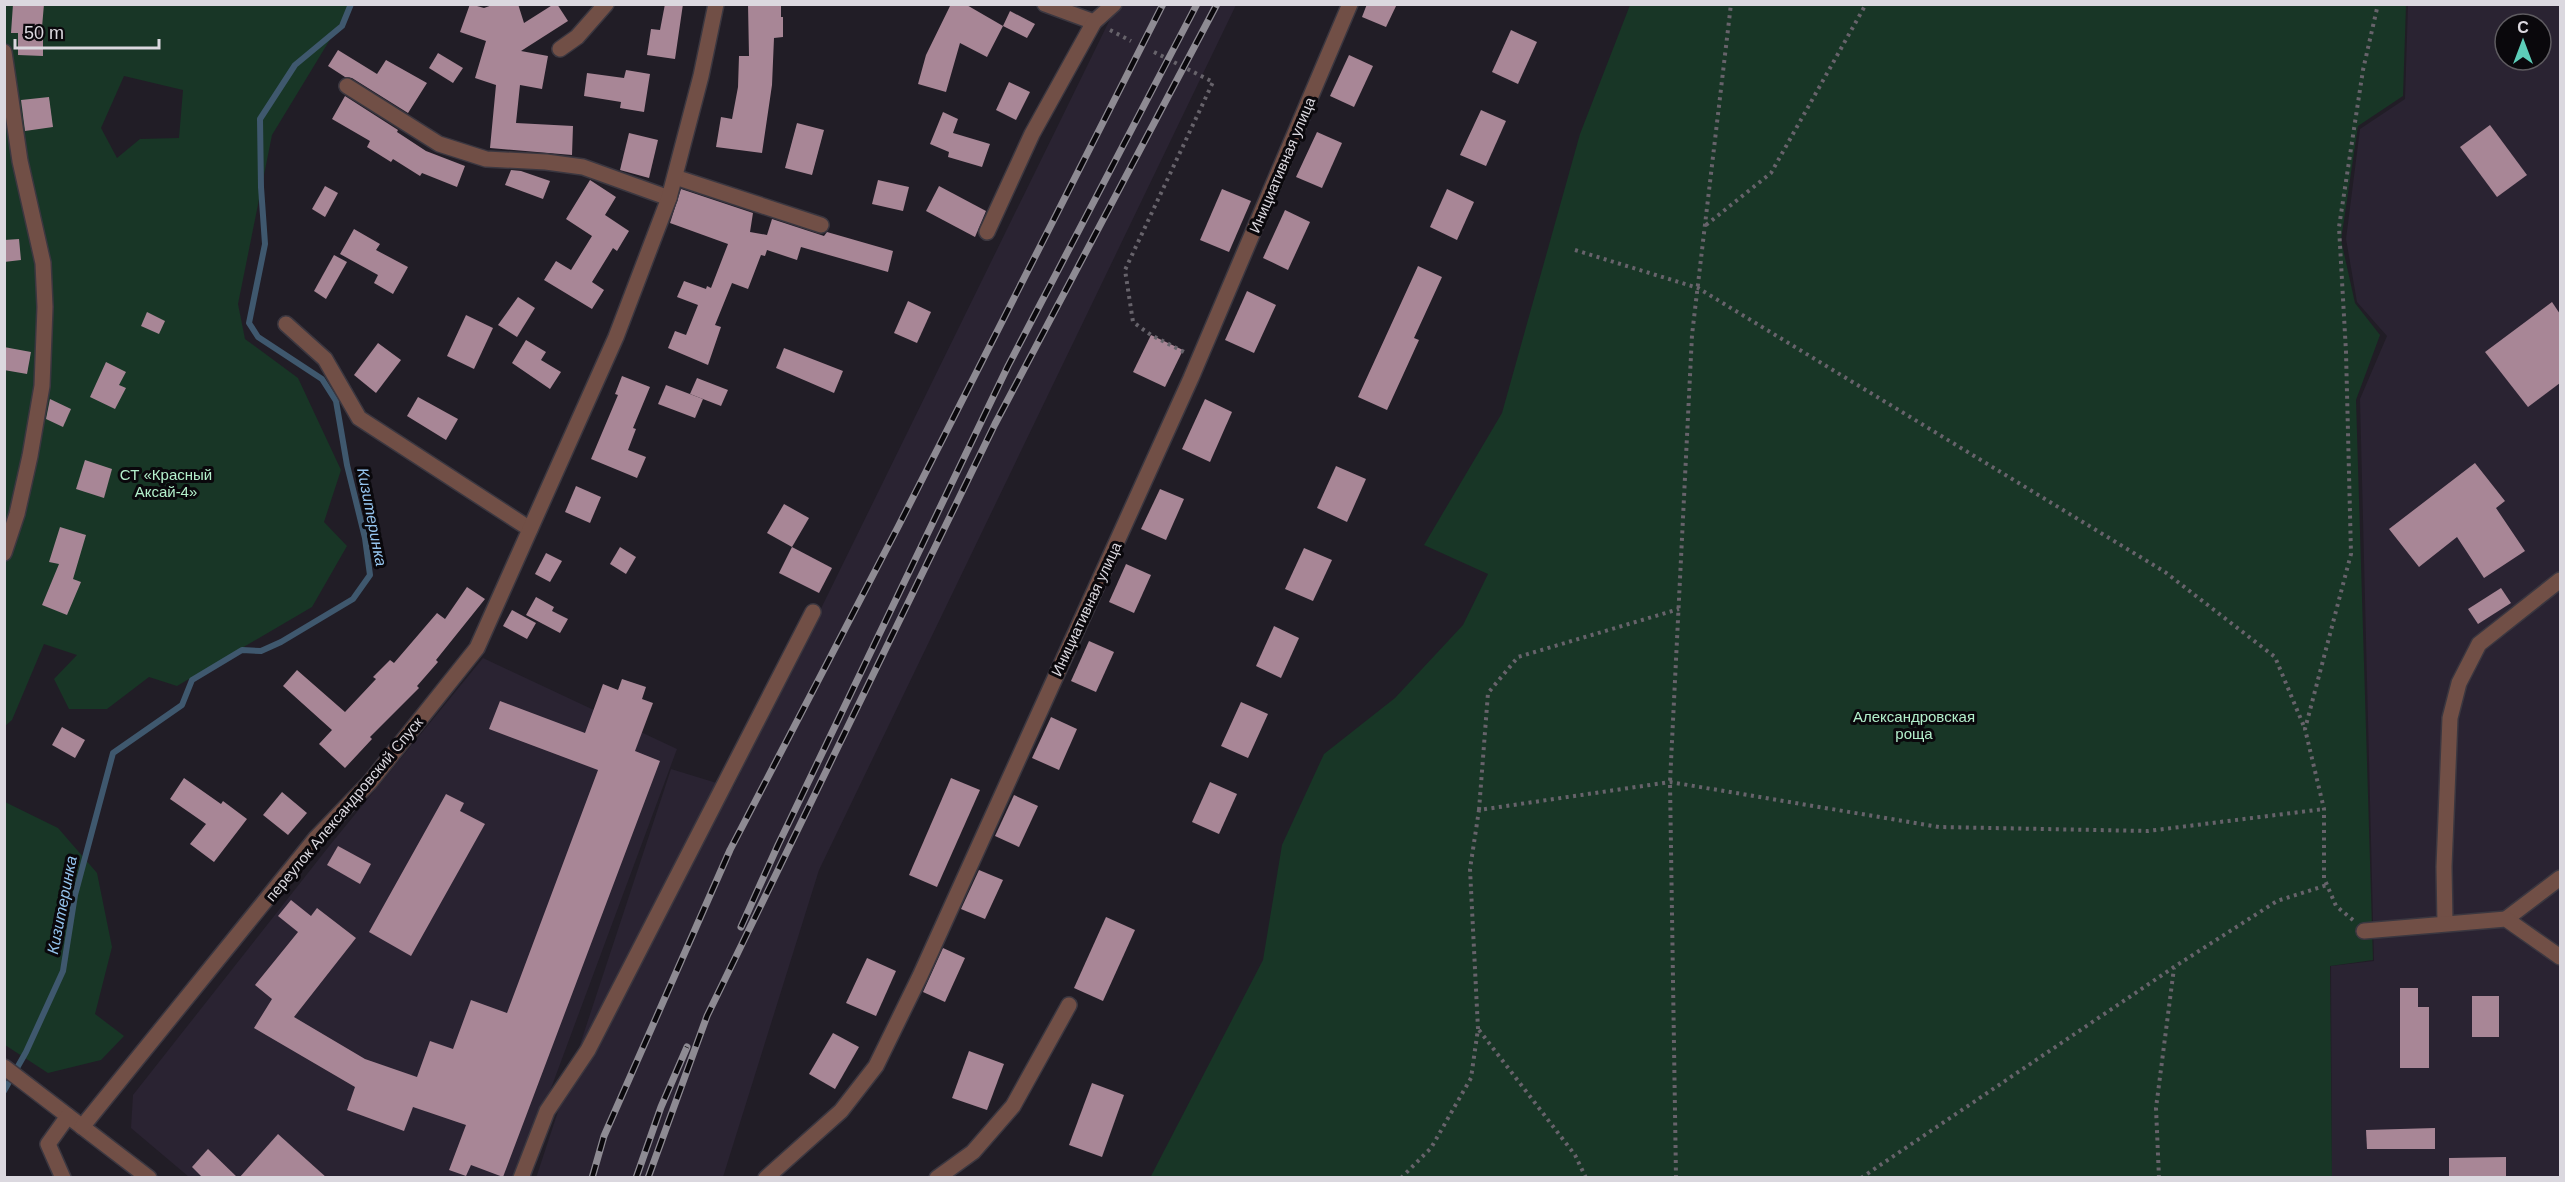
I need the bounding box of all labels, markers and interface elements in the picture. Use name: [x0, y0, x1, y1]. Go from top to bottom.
scale bar: [15, 12, 159, 50]
north arrow: [2493, 12, 2553, 72]
text: С: [2517, 19, 2529, 36]
text: 50 m: [24, 23, 64, 43]
street label: Инициативная улица: [1246, 94, 1319, 235]
park label: СТ «Красный Аксай-4»: [120, 466, 212, 500]
water label: Кизитеринка: [354, 466, 390, 568]
street label: Инициативная улица: [1047, 539, 1125, 679]
park label: Александровская роща: [1853, 708, 1975, 742]
street label: переулок Александровский Спуск: [262, 713, 426, 904]
water label: Кизитеринка: [44, 854, 80, 956]

